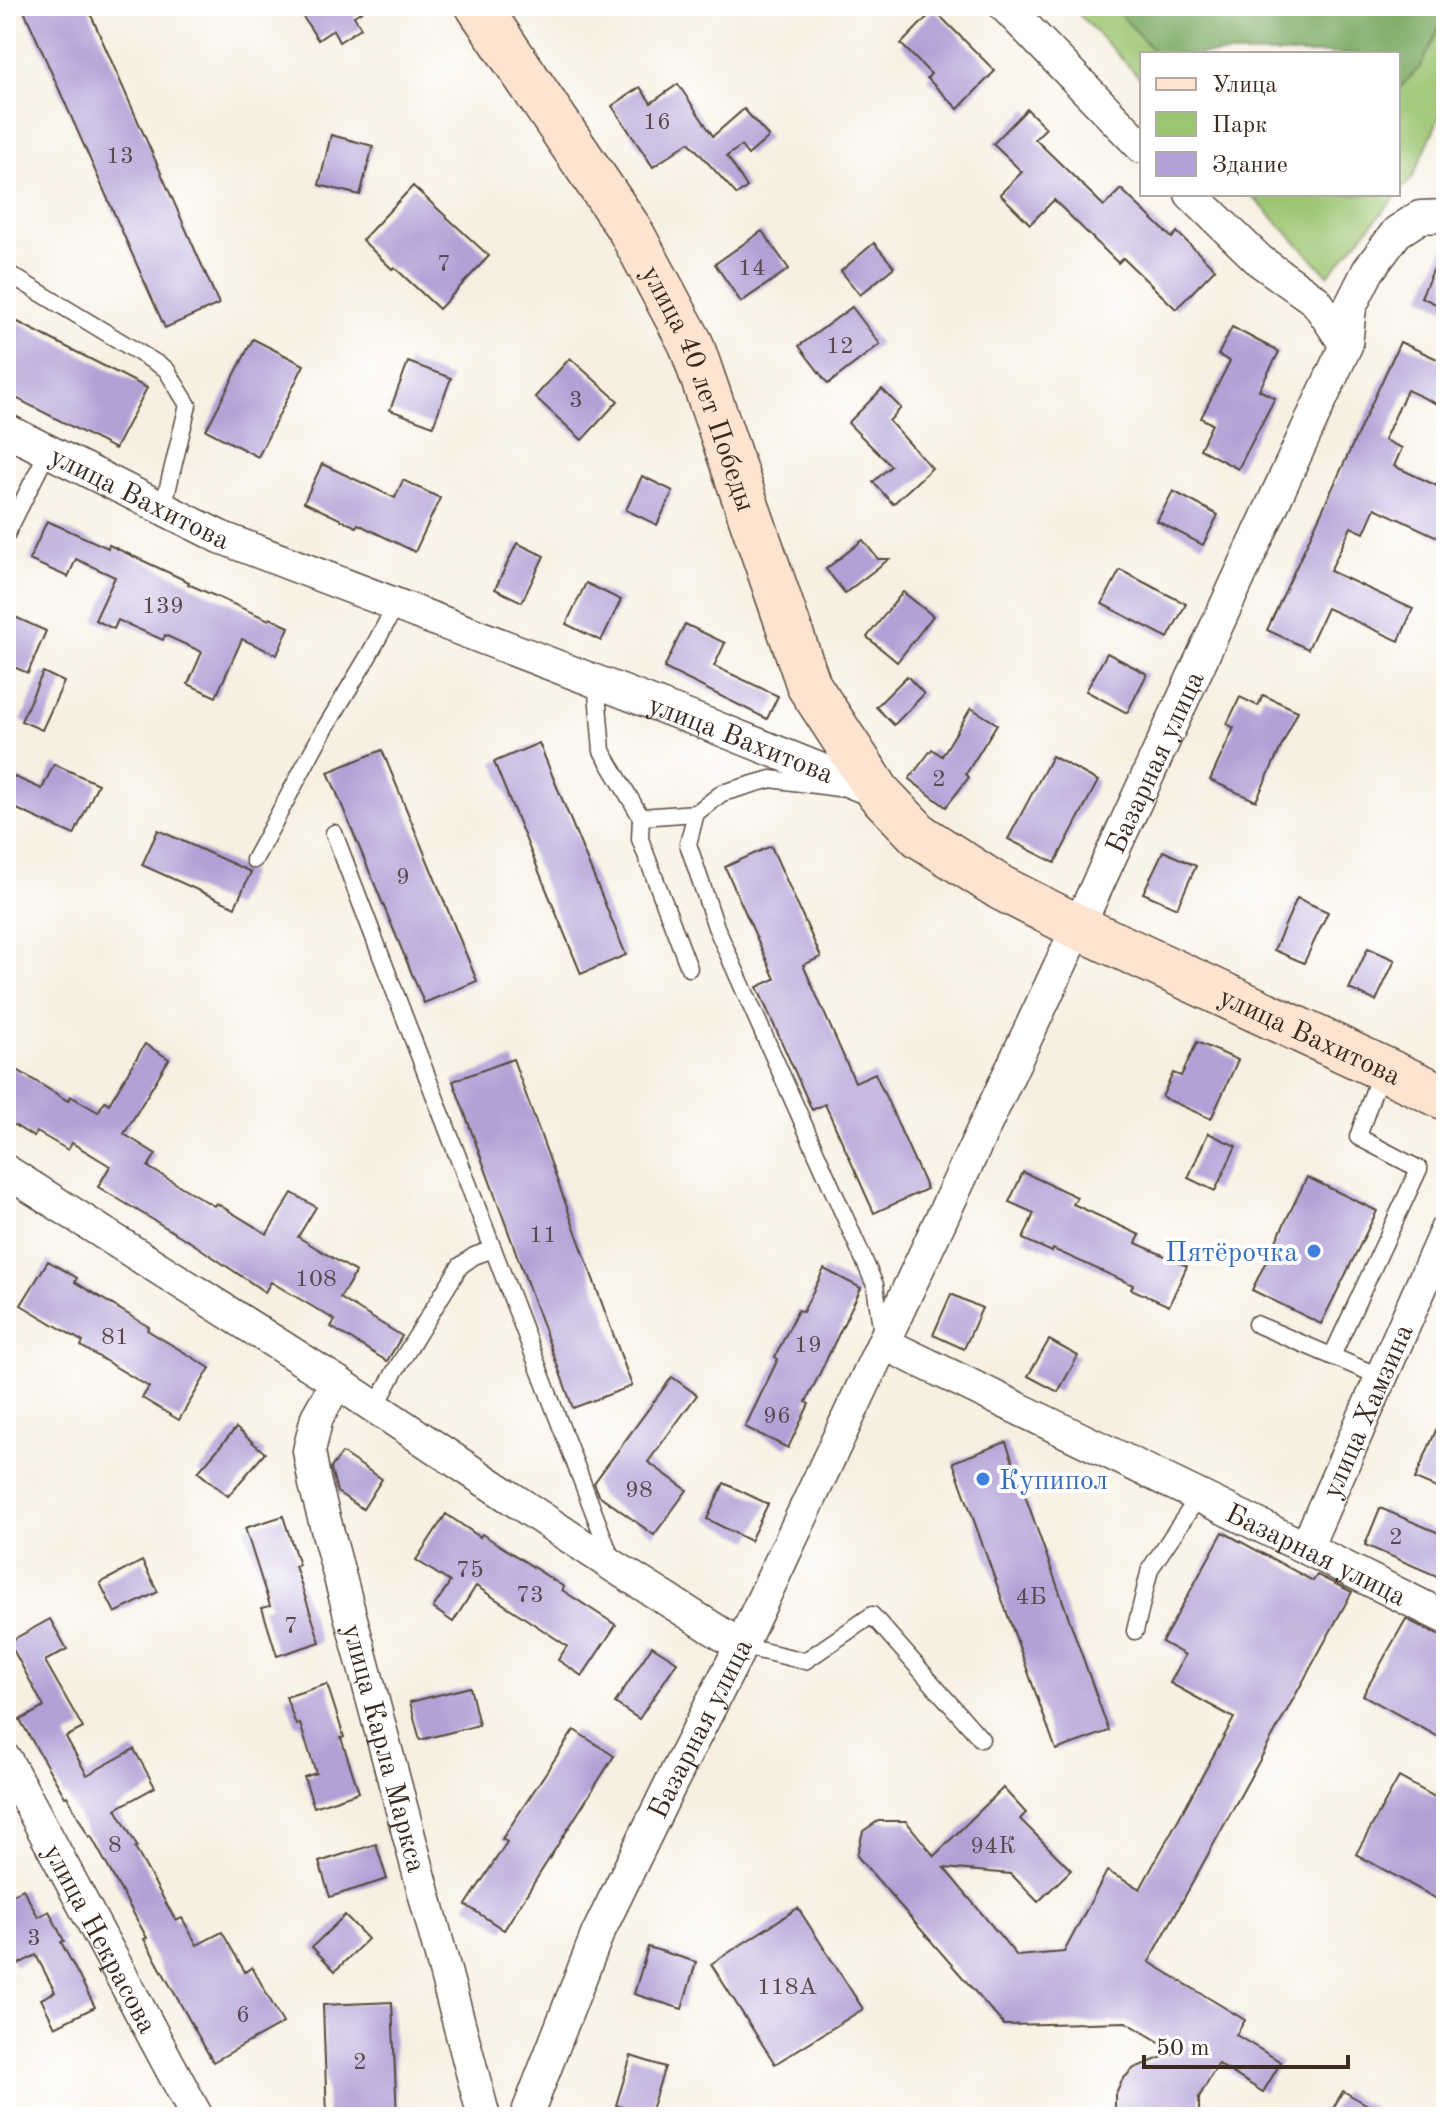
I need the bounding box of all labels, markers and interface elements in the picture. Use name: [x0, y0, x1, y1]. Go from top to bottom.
legend: [1140, 52, 1400, 196]
text: Улица: [1212, 74, 1277, 98]
house number: 16: [643, 111, 671, 135]
text: Парк: [1212, 114, 1267, 138]
house number: 13: [106, 145, 134, 169]
text: Здание: [1212, 154, 1288, 178]
house number: 7: [437, 253, 451, 277]
house number: 14: [738, 257, 766, 281]
street label: улица 40 лет Победы: [635, 262, 759, 515]
house number: 12: [826, 335, 854, 359]
house number: 3: [569, 389, 583, 413]
street label: улица Вахитова: [45, 443, 233, 556]
house number: 139: [142, 595, 184, 619]
street label: Базарная улица: [1103, 668, 1211, 859]
street label: улица Вахитова: [644, 692, 837, 790]
house number: 2: [932, 768, 946, 792]
house number: 9: [396, 866, 410, 890]
street label: улица Вахитова: [1214, 984, 1404, 1092]
house number: 11: [529, 1224, 557, 1248]
place label: Пятёрочка: [1165, 1240, 1298, 1268]
marker: Пятёрочка: [1305, 1242, 1323, 1260]
house number: 108: [295, 1268, 337, 1292]
street label: улица Хамзина: [1319, 1321, 1420, 1503]
house number: 81: [101, 1326, 129, 1350]
house number: 19: [794, 1334, 822, 1358]
house number: 96: [763, 1405, 791, 1429]
place label: Купипол: [999, 1468, 1108, 1496]
marker: Купипол: [974, 1470, 992, 1488]
house number: 98: [625, 1479, 653, 1503]
street label: Базарная улица: [1220, 1500, 1410, 1613]
house number: 2: [1389, 1526, 1403, 1550]
house number: 75: [456, 1559, 484, 1583]
house number: 73: [516, 1584, 544, 1608]
house number: 4Б: [1016, 1586, 1046, 1610]
house number: 7: [284, 1615, 298, 1639]
street label: улица Карла Маркса: [336, 1621, 429, 1876]
street label: Базарная улица: [645, 1635, 759, 1824]
house number: 8: [108, 1834, 122, 1858]
house number: 94К: [970, 1835, 1016, 1859]
street label: улица Некрасова: [37, 1840, 161, 2039]
house number: 3: [27, 1927, 41, 1951]
house number: 118А: [757, 1976, 817, 2000]
house number: 6: [236, 2004, 250, 2028]
scale bar: [1144, 2019, 1348, 2069]
text: 50 m: [1156, 2037, 1210, 2061]
house number: 2: [353, 2051, 367, 2075]

